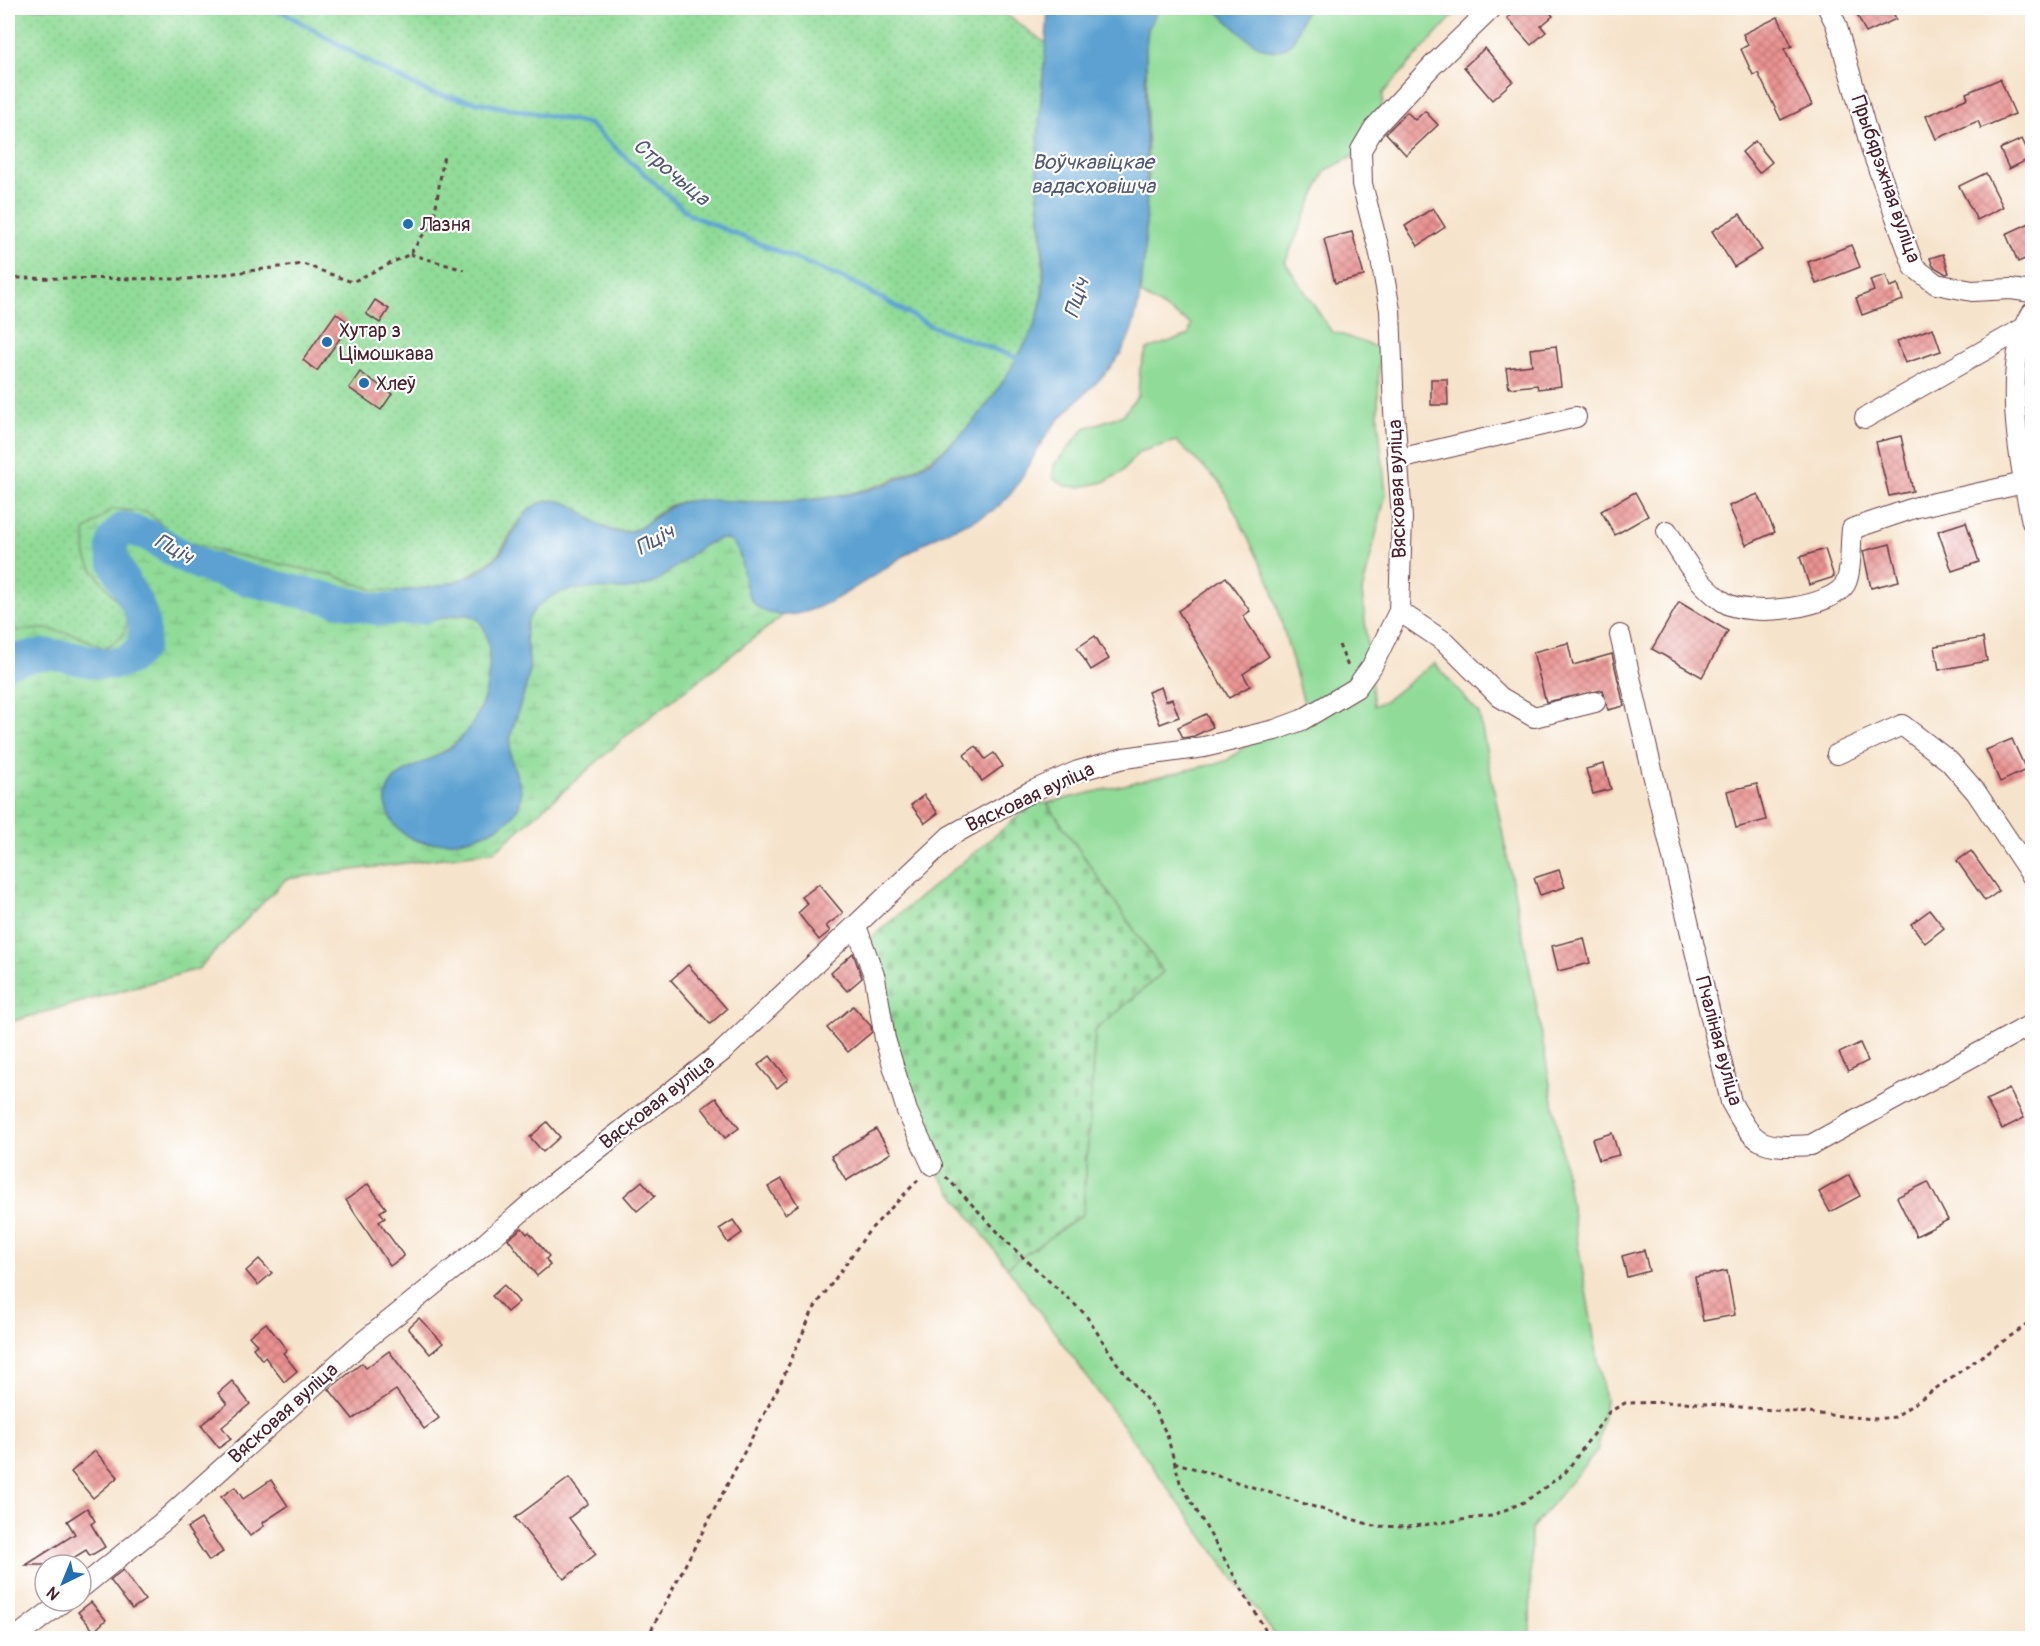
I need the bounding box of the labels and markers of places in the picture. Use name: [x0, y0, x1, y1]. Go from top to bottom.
place label: Лазня: [419, 212, 470, 237]
marker: Лазня: [401, 217, 415, 231]
place label: Хутар з Цімошкава: [339, 318, 434, 366]
marker: Хутар з Цімошкава: [320, 335, 334, 349]
place label: Хлеў: [376, 371, 416, 396]
marker: Хлеў: [357, 376, 371, 390]

